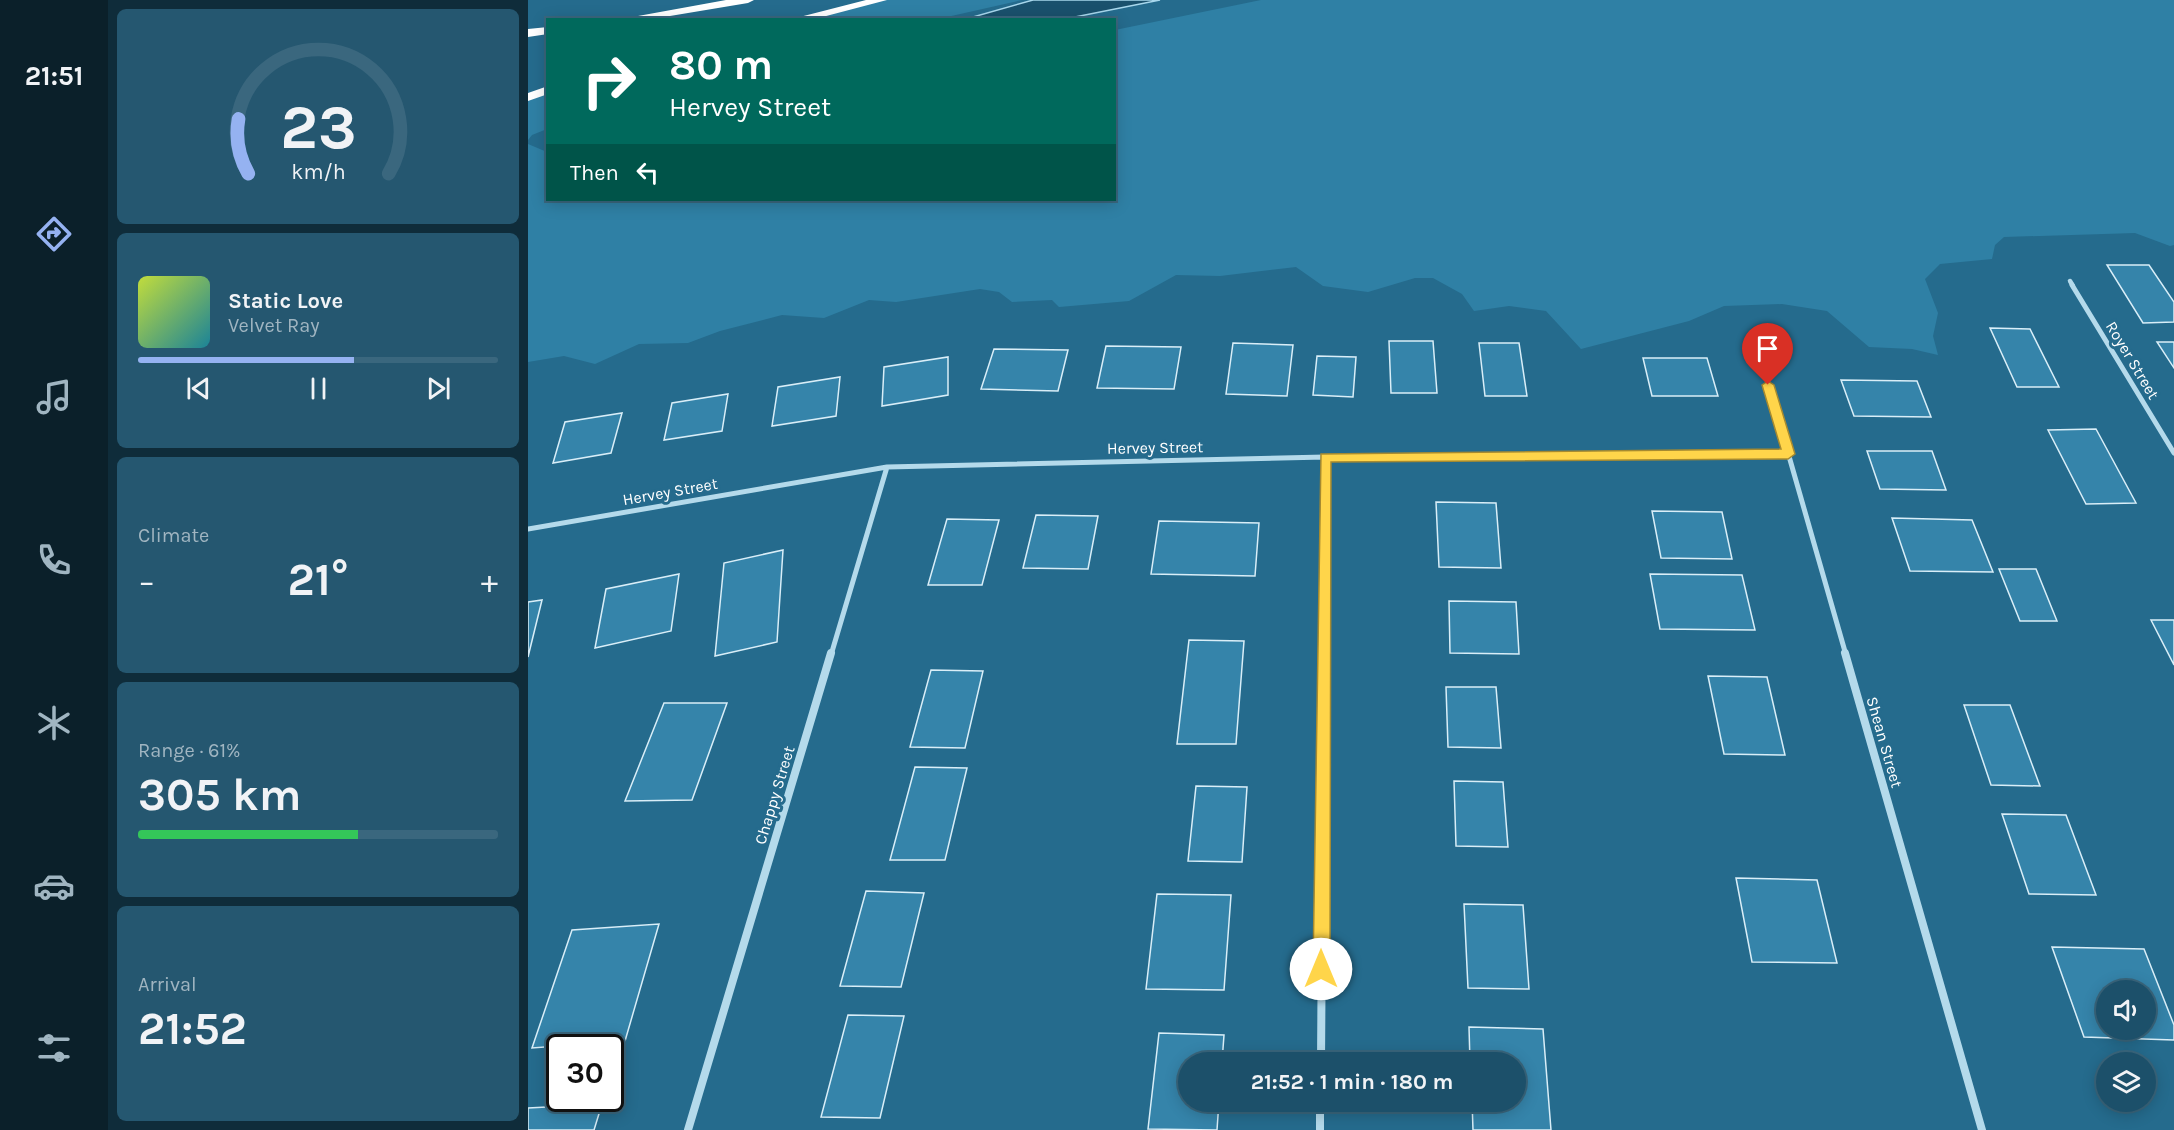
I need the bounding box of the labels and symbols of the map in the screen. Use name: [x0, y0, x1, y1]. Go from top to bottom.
street label: Royer Street: [2102, 318, 2163, 403]
pin: [1742, 323, 1793, 385]
street label: Hervey Street: [1107, 437, 1203, 458]
street label: Hervey Street: [621, 474, 719, 509]
street label: Shean Street: [1862, 694, 1907, 790]
street label: Chappy Street: [750, 744, 798, 847]
position arrow: [1289, 937, 1353, 1001]
speed limit sign: 30: [546, 1034, 624, 1112]

